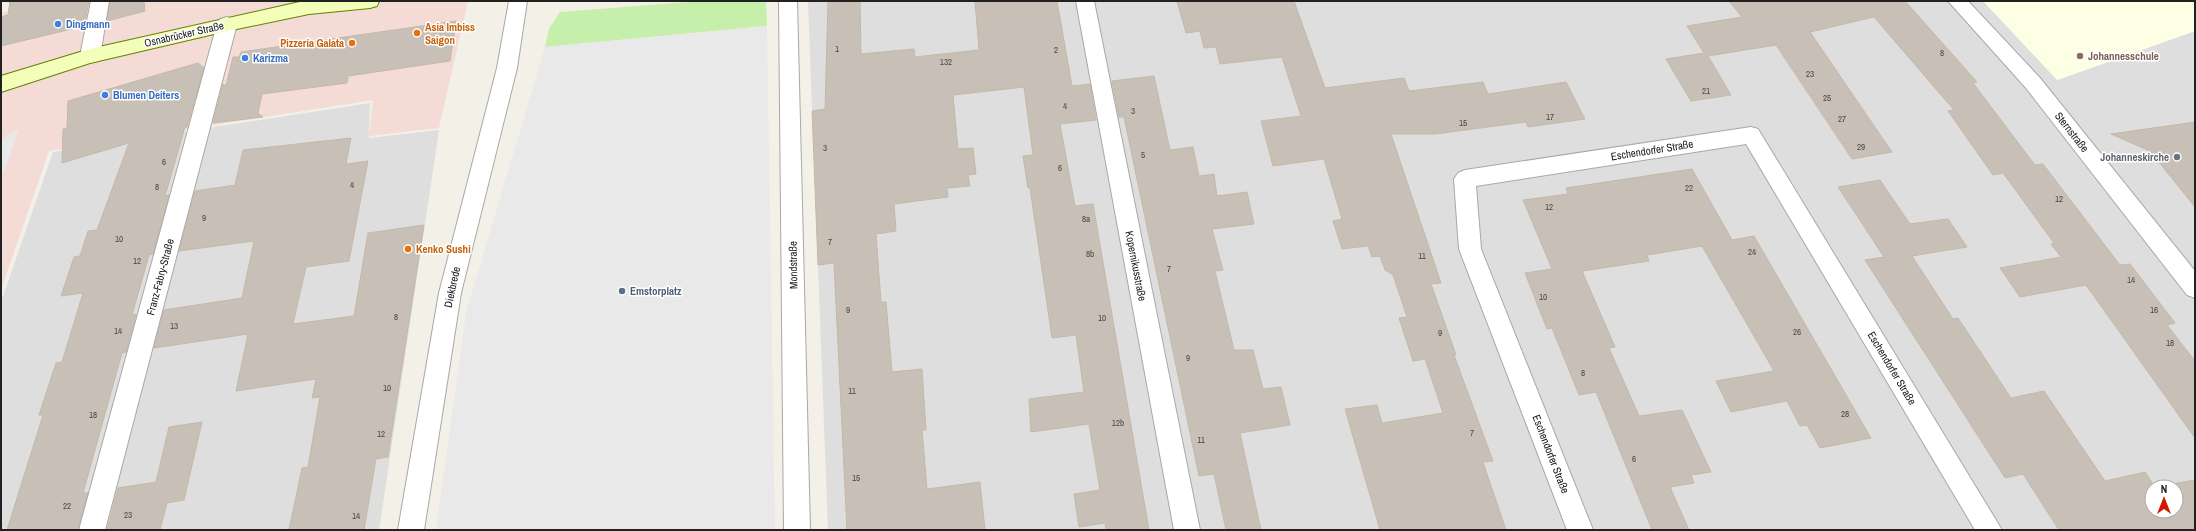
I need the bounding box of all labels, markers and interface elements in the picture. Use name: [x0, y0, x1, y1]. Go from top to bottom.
place label: Dingmann: [66, 17, 110, 31]
street label: Osnabrücker Straße: [143, 18, 225, 50]
marker: Dingmann: [53, 19, 63, 29]
place label: Asia Imbiss Saigon: [425, 20, 475, 47]
marker: Asia Imbiss Saigon: [412, 28, 422, 38]
place label: Pizzeria Galata: [280, 36, 344, 50]
marker: Pizzeria Galata: [347, 38, 357, 48]
house number: 1: [835, 43, 839, 55]
house number: 2: [1054, 44, 1058, 56]
house number: 8: [1940, 47, 1944, 59]
place label: Johannesschule: [2088, 49, 2159, 63]
place label: Karizma: [253, 51, 288, 65]
marker: Johannesschule: [2075, 51, 2085, 61]
marker: Karizma: [240, 53, 250, 63]
house number: 132: [940, 56, 952, 68]
house number: 23: [1806, 68, 1814, 80]
house number: 21: [1702, 85, 1710, 97]
place label: Blumen Deiters: [113, 88, 179, 102]
marker: Blumen Deiters: [100, 90, 110, 100]
house number: 25: [1823, 92, 1831, 104]
house number: 4: [1063, 100, 1067, 112]
house number: 3: [1131, 105, 1135, 117]
street label: Sternstraße: [2052, 109, 2092, 155]
house number: 17: [1546, 111, 1554, 123]
house number: 27: [1838, 113, 1846, 125]
house number: 15: [1459, 117, 1467, 129]
street label: Eschendorfer Straße: [1610, 137, 1694, 163]
house number: 29: [1857, 141, 1865, 153]
house number: 3: [823, 142, 827, 154]
house number: 5: [1141, 149, 1145, 161]
place label: Johanneskirche: [2100, 150, 2169, 164]
marker: Johanneskirche: [2172, 152, 2182, 162]
house number: 6: [162, 156, 166, 168]
house number: 6: [1058, 162, 1062, 174]
house number: 4: [350, 179, 354, 191]
house number: 8: [155, 181, 159, 193]
house number: 22: [1685, 182, 1693, 194]
house number: 12: [2055, 193, 2063, 205]
house number: 12: [1545, 201, 1553, 213]
house number: 9: [202, 212, 206, 224]
house number: 8a: [1082, 213, 1090, 225]
street label: Kopernikusstraße: [1122, 230, 1150, 302]
house number: 10: [115, 233, 123, 245]
house number: 7: [828, 236, 832, 248]
street label: Franz-Fabry-Straße: [143, 237, 177, 317]
street label: Mondstraße: [786, 241, 800, 289]
place label: Kenko Sushi: [416, 242, 471, 256]
marker: Kenko Sushi: [403, 244, 413, 254]
house number: 24: [1748, 246, 1756, 258]
house number: 8b: [1086, 248, 1094, 260]
house number: 11: [1418, 250, 1426, 262]
house number: 12: [133, 255, 141, 267]
house number: 7: [1167, 263, 1171, 275]
street label: Diekbrede: [441, 265, 463, 309]
house number: 14: [2127, 274, 2135, 286]
place label: Emstorplatz: [630, 284, 682, 298]
marker: Emstorplatz: [617, 286, 627, 296]
house number: 10: [1539, 291, 1547, 303]
house number: 9: [846, 304, 850, 316]
house number: 16: [2150, 304, 2158, 316]
house number: 8: [394, 311, 398, 323]
house number: 10: [1098, 312, 1106, 324]
house number: 13: [170, 320, 178, 332]
house number: 14: [114, 325, 122, 337]
house number: 26: [1793, 326, 1801, 338]
house number: 9: [1438, 327, 1442, 339]
street label: Eschendorfer Straße: [1865, 329, 1919, 407]
house number: 18: [2166, 337, 2174, 349]
house number: 9: [1186, 352, 1190, 364]
house number: 8: [1581, 367, 1585, 379]
house number: 10: [383, 382, 391, 394]
house number: 11: [848, 385, 856, 397]
house number: 28: [1841, 408, 1849, 420]
house number: 18: [89, 409, 97, 421]
street label: Eschendorfer Straße: [1530, 413, 1572, 495]
house number: 12b: [1112, 417, 1124, 429]
house number: 7: [1470, 427, 1474, 439]
house number: 12: [377, 428, 385, 440]
house number: 11: [1197, 434, 1205, 446]
house number: 6: [1632, 453, 1636, 465]
house number: 15: [852, 472, 860, 484]
north arrow: [2144, 479, 2184, 519]
text: N: [2161, 482, 2167, 496]
house number: 22: [63, 500, 71, 512]
house number: 23: [124, 509, 132, 521]
house number: 14: [352, 510, 360, 522]

